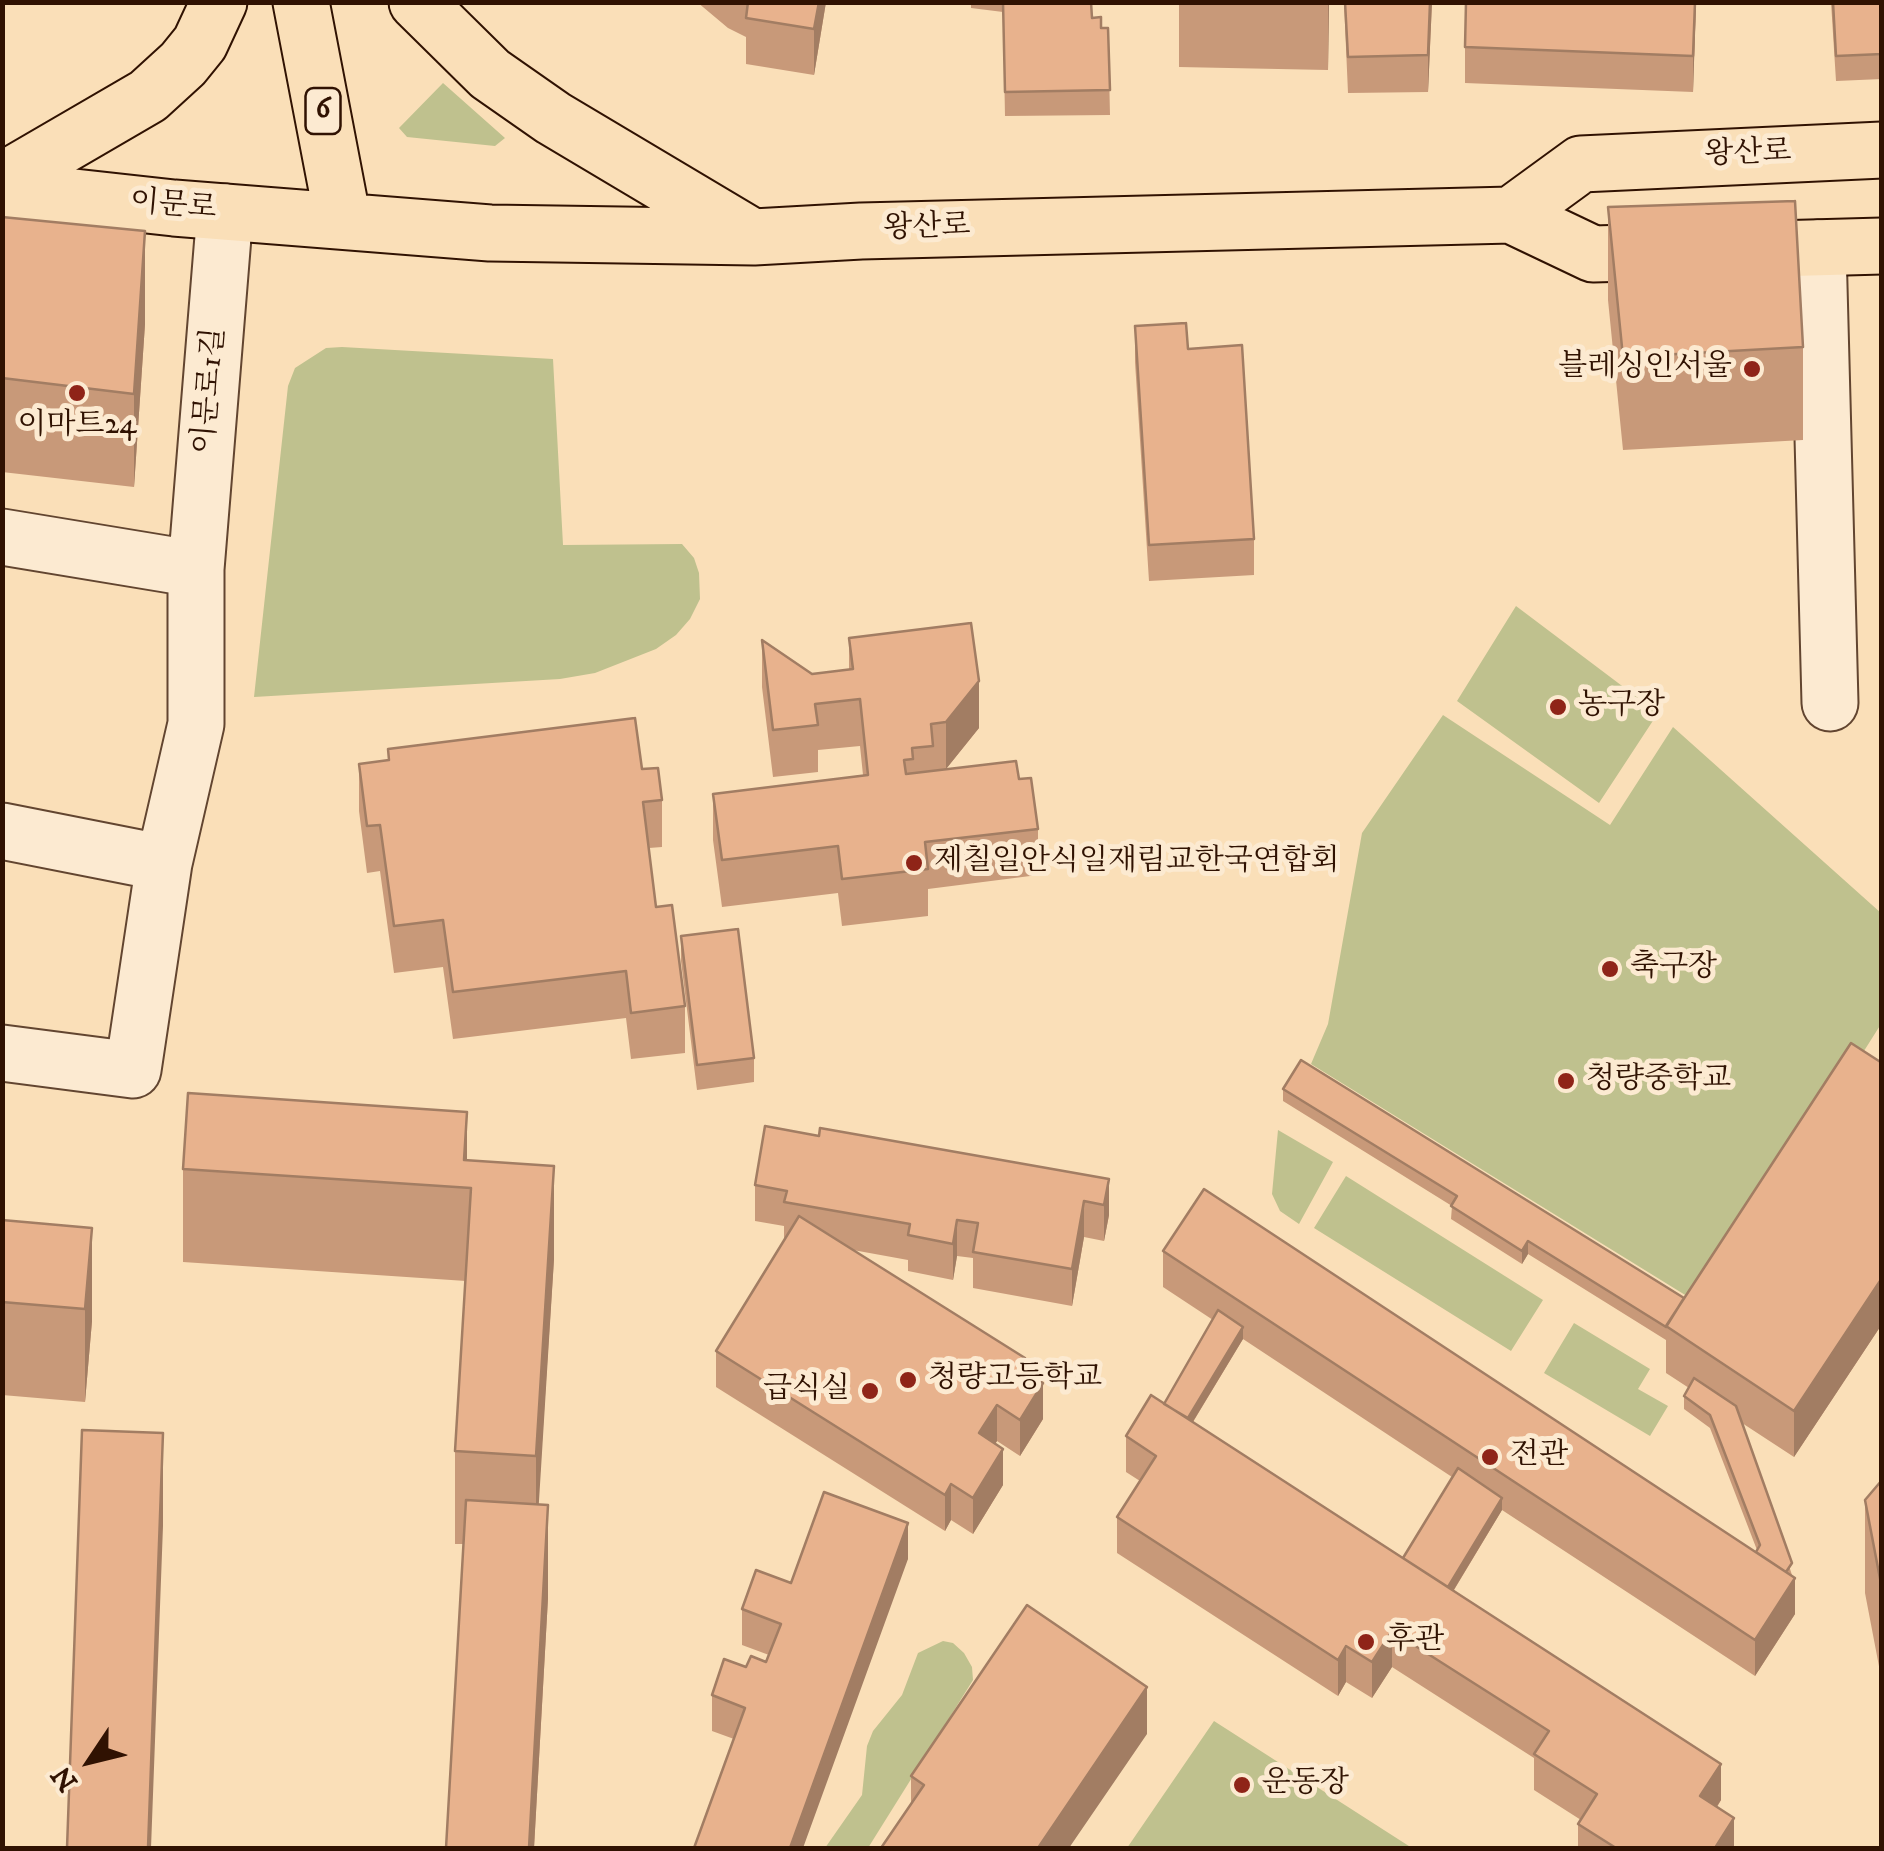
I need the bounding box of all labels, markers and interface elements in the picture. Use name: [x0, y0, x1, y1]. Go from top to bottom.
road number: 6: [306, 88, 340, 134]
street label: 왕산로: [1704, 135, 1792, 175]
street label: 이문로: [128, 185, 218, 229]
street label: 왕산로: [883, 209, 971, 249]
street label: 이문로1길: [188, 326, 234, 456]
place label: 블레싱인서울: [1558, 351, 1732, 387]
marker: 블레싱인서울: [1741, 358, 1763, 380]
marker: 이마트24: [66, 382, 88, 404]
place label: 이마트24: [18, 409, 136, 445]
place label: 농구장: [1578, 689, 1665, 725]
marker: 농구장: [1547, 696, 1569, 718]
place label: 제칠일안식일재림교한국연합회: [934, 845, 1340, 881]
marker: 제칠일안식일재림교한국연합회: [903, 852, 925, 874]
place label: 축구장: [1630, 951, 1717, 987]
marker: 축구장: [1599, 958, 1621, 980]
place label: 청량중학교: [1586, 1063, 1731, 1099]
marker: 청량중학교: [1555, 1070, 1577, 1092]
place label: 청량고등학교: [928, 1362, 1102, 1398]
marker: 청량고등학교: [897, 1369, 919, 1391]
place label: 급식실: [763, 1373, 850, 1409]
marker: 급식실: [859, 1380, 881, 1402]
place label: 전관: [1510, 1439, 1568, 1475]
marker: 전관: [1479, 1446, 1501, 1468]
place label: 후관: [1386, 1624, 1444, 1660]
marker: 후관: [1355, 1631, 1377, 1653]
north arrow: [40, 1711, 140, 1811]
text: N: [44, 1759, 86, 1798]
place label: 운동장: [1262, 1767, 1349, 1803]
marker: 운동장: [1231, 1774, 1253, 1796]

